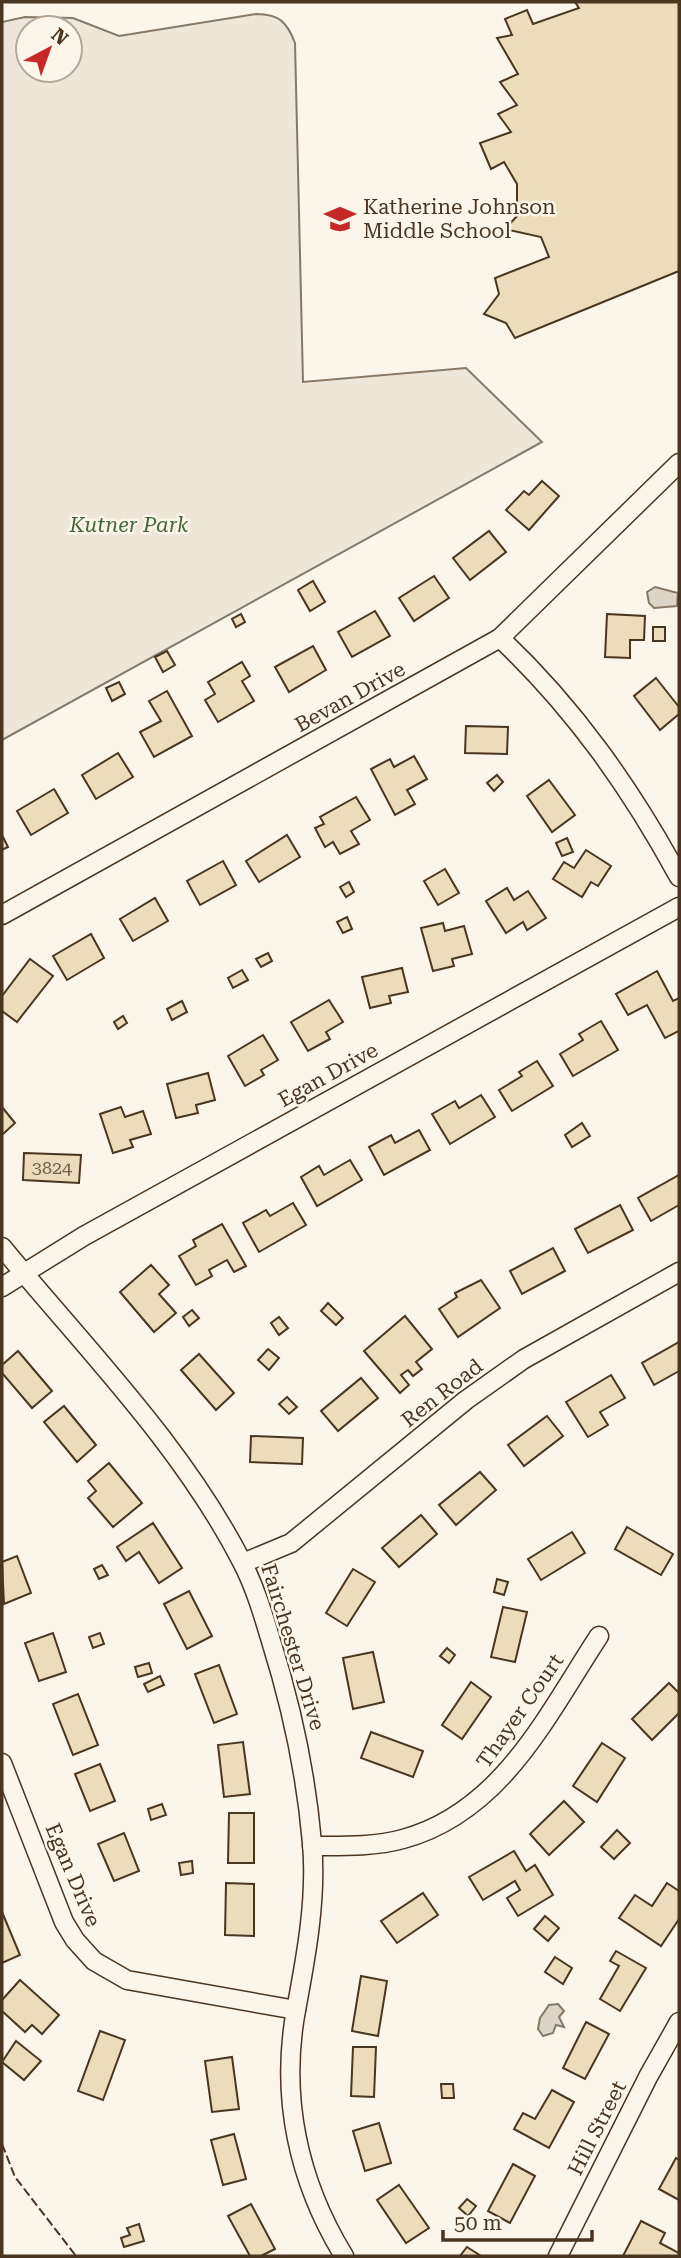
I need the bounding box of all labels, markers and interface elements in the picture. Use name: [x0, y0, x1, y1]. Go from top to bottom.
north arrow: [14, 14, 84, 84]
text: N: [47, 23, 73, 50]
place label: Katherine Johnson Middle School: [363, 195, 556, 243]
school or university icon: Katherine Johnson Middle School: [323, 202, 357, 236]
park label: Kutner Park: [69, 513, 189, 537]
street label: Bevan Drive: [291, 657, 409, 737]
street label: Egan Drive: [274, 1038, 382, 1112]
house number: 3824: [32, 1157, 72, 1178]
street label: Ren Road: [397, 1354, 488, 1432]
street label: Fairchester Drive: [256, 1561, 330, 1733]
street label: Thayer Court: [472, 1649, 568, 1773]
street label: Egan Drive: [40, 1820, 106, 1930]
street label: Hill Street: [563, 2077, 631, 2179]
scale bar: [443, 2198, 592, 2242]
text: 50 m: [454, 2211, 502, 2235]

